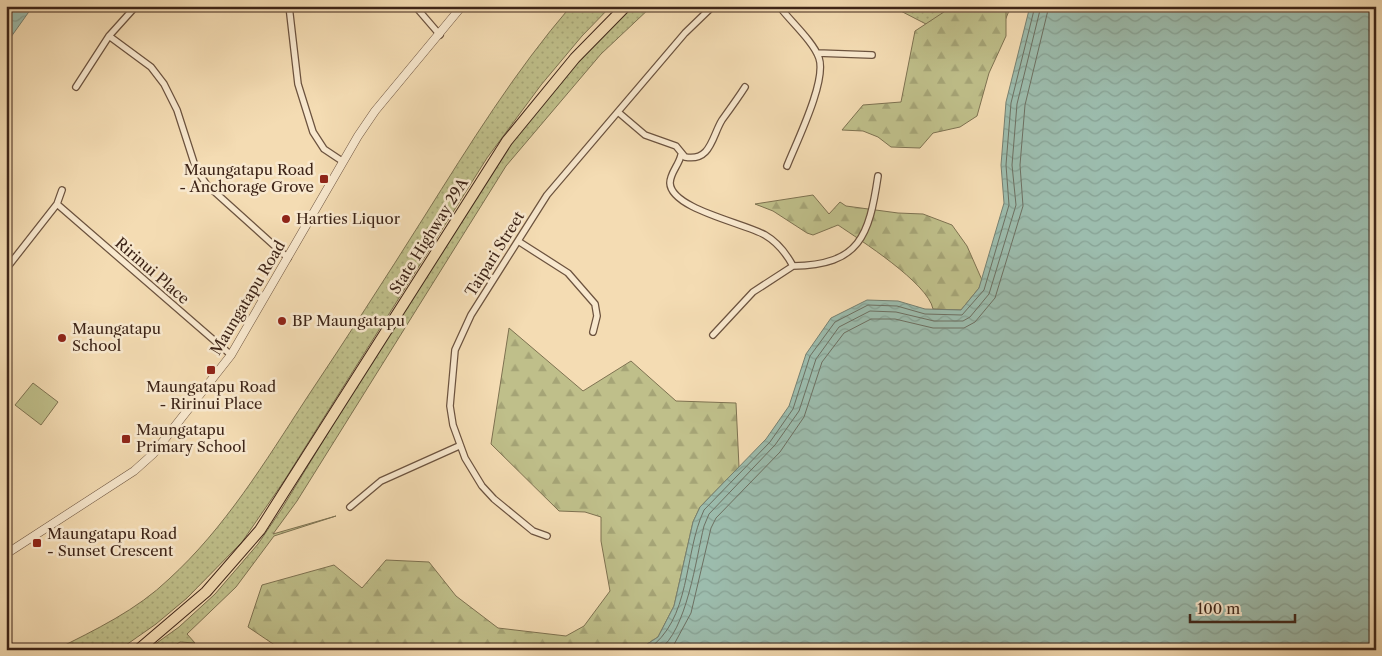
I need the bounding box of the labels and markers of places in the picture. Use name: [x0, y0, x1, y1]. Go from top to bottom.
place label: Maungatapu Road - Anchorage Grove: [179, 160, 314, 196]
marker: Maungatapu Road - Anchorage Grove: [318, 173, 330, 185]
place label: Harties Liquor: [296, 209, 401, 228]
marker: Harties Liquor: [280, 213, 292, 225]
place label: BP Maungatapu: [292, 311, 405, 330]
marker: BP Maungatapu: [276, 315, 288, 327]
place label: Maungatapu School: [72, 319, 161, 355]
marker: Maungatapu School: [56, 332, 68, 344]
marker: Maungatapu Road - Ririnui Place: [205, 364, 217, 376]
place label: Maungatapu Road - Ririnui Place: [146, 377, 276, 413]
place label: Maungatapu Primary School: [136, 420, 247, 456]
marker: Maungatapu Primary School: [120, 433, 132, 445]
place label: Maungatapu Road - Sunset Crescent: [47, 524, 177, 560]
marker: Maungatapu Road - Sunset Crescent: [31, 537, 43, 549]

